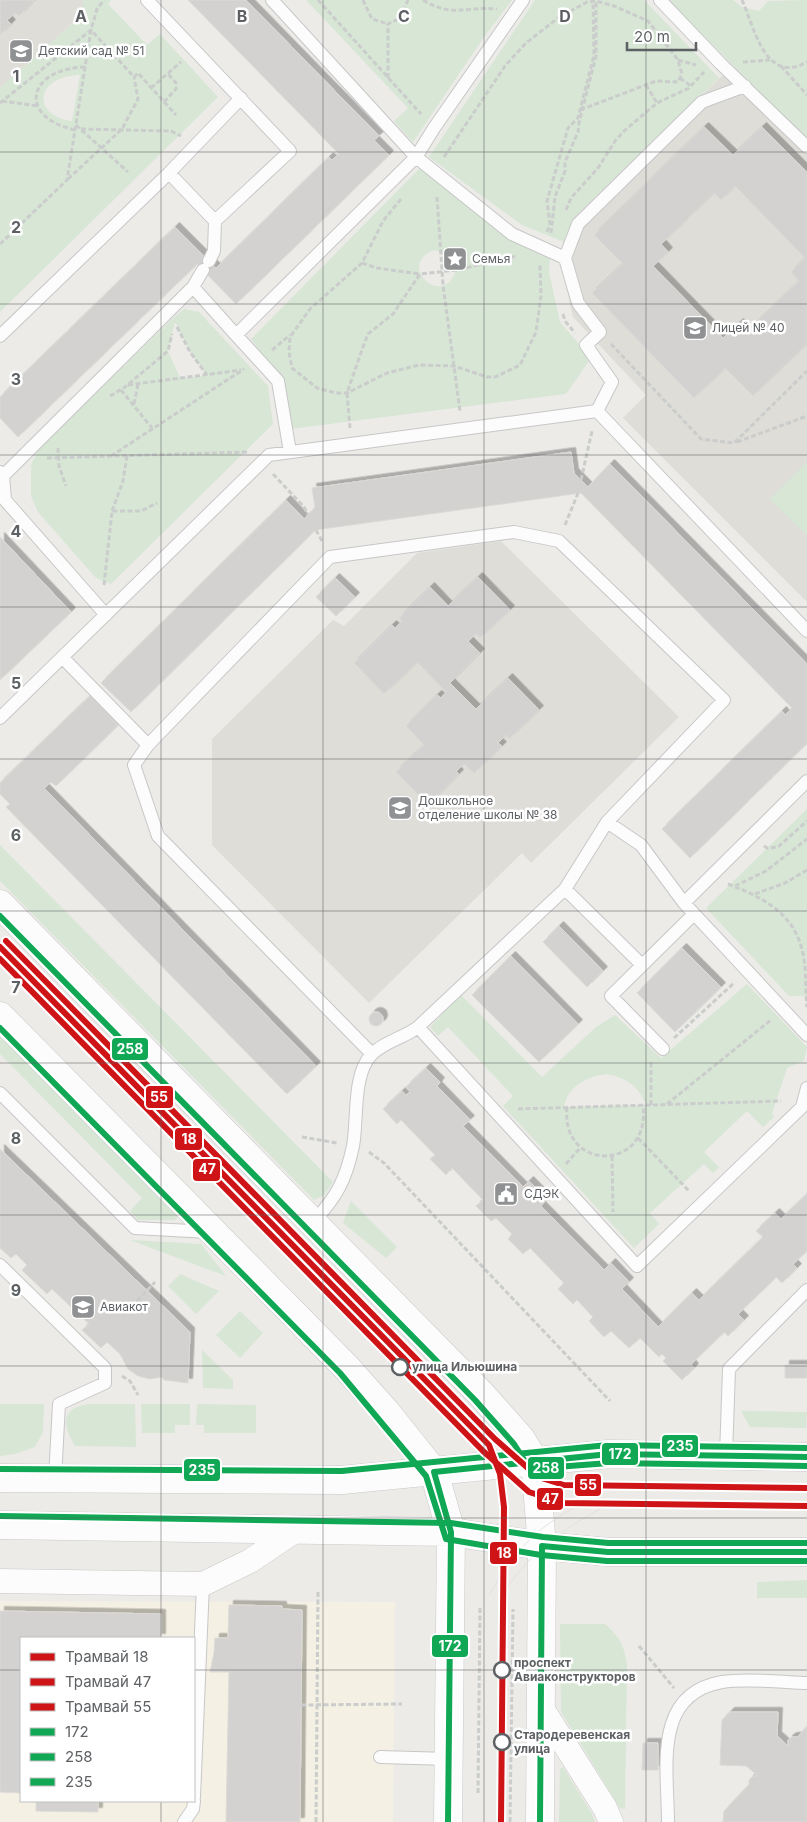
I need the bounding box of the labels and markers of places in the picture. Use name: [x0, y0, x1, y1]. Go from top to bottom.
school or university icon: Детский сад № 51: [8, 38, 34, 64]
place label: Детский сад № 51: [38, 43, 144, 58]
place icon: Семья: [442, 246, 468, 272]
place label: Семья: [472, 251, 510, 266]
school or university icon: Лицей № 40: [682, 315, 708, 341]
place label: Лицей № 40: [712, 320, 785, 335]
place label: Дошкольное отделение школы № 38: [418, 793, 558, 822]
school or university icon: Дошкольное отделение школы № 38: [387, 795, 413, 821]
public building icon: СДЭК: [493, 1181, 519, 1207]
place label: СДЭК: [524, 1186, 559, 1201]
school or university icon: Авиакот: [70, 1294, 96, 1320]
place label: Авиакот: [100, 1299, 148, 1314]
marker: улица Ильюшина: [391, 1358, 409, 1376]
place label: улица Ильюшина: [412, 1359, 517, 1374]
place label: проспект Авиаконструкторов: [514, 1655, 636, 1684]
marker: проспект Авиаконструкторов: [493, 1661, 511, 1679]
place label: Стародеревенская улица: [514, 1727, 630, 1756]
marker: Стародеревенская улица: [493, 1733, 511, 1751]

